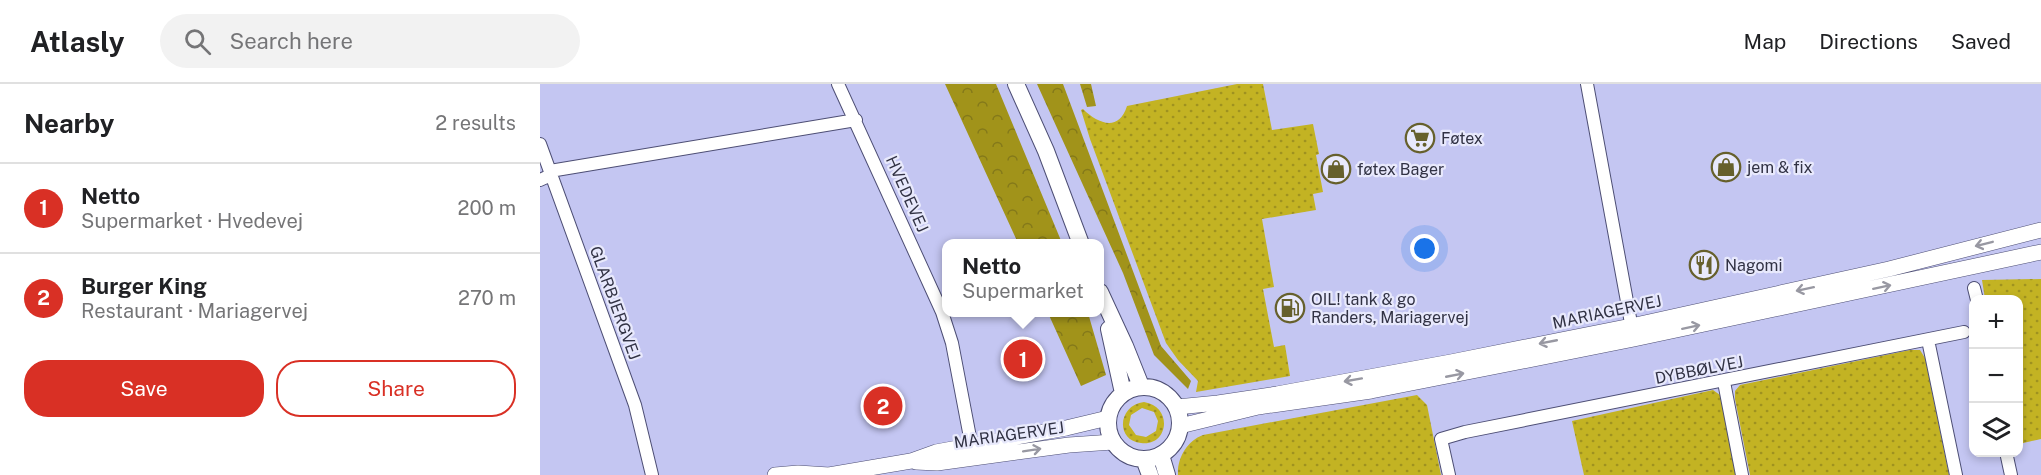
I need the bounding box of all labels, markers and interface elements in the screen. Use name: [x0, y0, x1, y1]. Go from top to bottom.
search box: [160, 14, 580, 68]
text: Atlasly: [30, 25, 124, 58]
icon: search: [181, 25, 214, 58]
text: Search here: [229, 28, 353, 54]
text: Map: [1744, 29, 1786, 54]
text: Directions: [1819, 29, 1918, 54]
text: Saved: [1951, 29, 2011, 54]
text: Nearby: [24, 108, 114, 139]
text: 2 results: [435, 111, 516, 135]
supermarket icon: Føtex: [1404, 122, 1436, 154]
place label: Føtex: [1441, 129, 1483, 148]
shop icon: jem & fix: [1710, 151, 1742, 183]
street label: HVEDEVEJ: [882, 153, 932, 235]
shop icon: føtex Bager: [1320, 153, 1352, 185]
place label: jem & fix: [1746, 158, 1813, 177]
place label: føtex Bager: [1357, 160, 1444, 179]
text: Netto: [81, 183, 140, 209]
text: 1: [39, 196, 48, 220]
text: 200 m: [458, 196, 516, 220]
text: Supermarket · Hvedevej: [81, 209, 303, 233]
your location: [1410, 234, 1439, 263]
one-way arrow: [1975, 238, 1994, 250]
popup: [942, 239, 1104, 317]
street label: GLARBJERGVEJ: [586, 244, 644, 362]
restaurant icon: Nagomi: [1688, 249, 1720, 281]
text: Netto: [962, 253, 1021, 279]
place label: Nagomi: [1725, 256, 1782, 275]
text: Burger King: [81, 273, 207, 299]
text: Supermarket: [962, 279, 1084, 303]
one-way arrow: [1872, 281, 1891, 292]
one-way arrow: [1796, 283, 1815, 295]
text: 2: [37, 286, 50, 310]
text: 270 m: [458, 286, 516, 310]
place label: OIL! tank & go Randers, Mariagervej: [1311, 290, 1469, 327]
street label: MARIAGERVEJ: [1551, 291, 1663, 333]
fuel station icon: OIL! tank & go Randers, Mariagervej: [1274, 292, 1306, 324]
map controls: [1969, 295, 2023, 457]
button: +: [1969, 295, 2023, 349]
text: Restaurant · Mariagervej: [81, 299, 308, 323]
one-way arrow: [1681, 321, 1701, 332]
pin: 1: [1004, 336, 1042, 382]
one-way arrow: [1539, 337, 1558, 349]
button: −: [1969, 349, 2023, 403]
street label: DYBBØLVEJ: [1653, 352, 1745, 388]
button: Save: [24, 360, 264, 417]
button: Share: [276, 360, 516, 417]
one-way arrow: [1444, 369, 1464, 380]
one-way arrow: [1344, 375, 1363, 386]
pin: 2: [864, 384, 902, 428]
button: layers: [1969, 403, 2023, 457]
street label: MARIAGERVEJ: [953, 418, 1065, 452]
one-way arrow: [1021, 445, 1041, 456]

